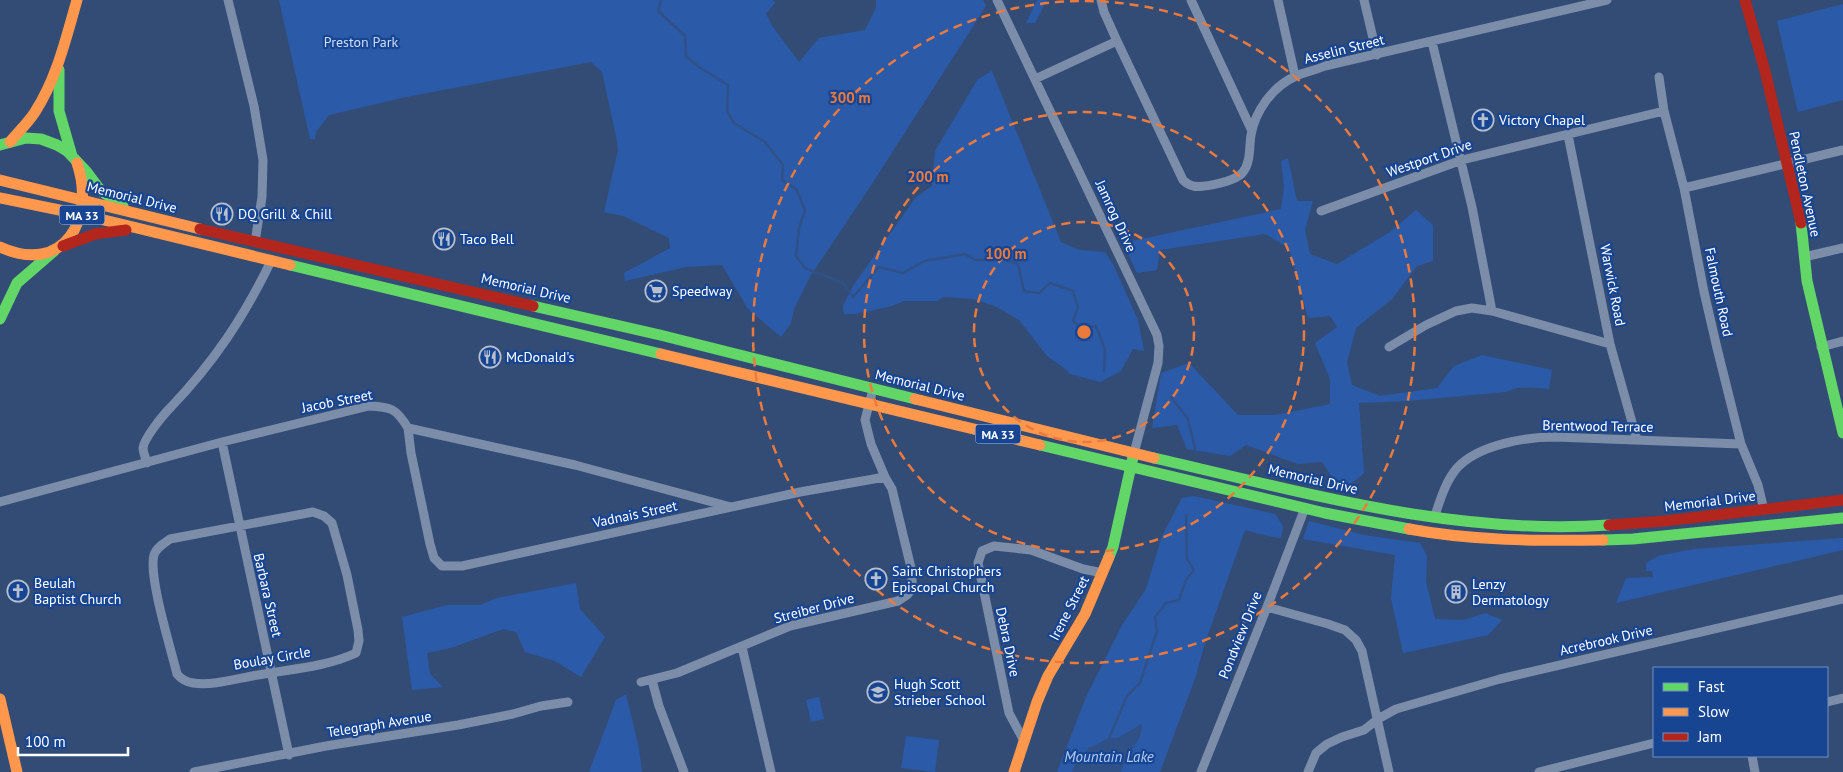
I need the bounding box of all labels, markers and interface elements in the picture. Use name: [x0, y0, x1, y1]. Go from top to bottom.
street label: Asselin Street: [1302, 30, 1386, 68]
park label: Preston Park: [324, 33, 398, 51]
text: 300 m: [829, 88, 871, 107]
church icon: Victory Chapel: [1471, 108, 1495, 132]
place label: Victory Chapel: [1498, 111, 1585, 129]
street label: Pendleton Avenue: [1785, 130, 1825, 238]
street label: Westport Drive: [1384, 135, 1474, 181]
text: 200 m: [907, 167, 949, 186]
street label: Jamrog Drive: [1091, 176, 1140, 255]
street label: Memorial Drive: [85, 177, 179, 217]
restaurant icon: DQ Grill & Chill: [210, 202, 234, 226]
place label: DQ Grill & Chill: [238, 205, 332, 223]
road number: MA 33: [59, 206, 104, 224]
restaurant icon: Taco Bell: [432, 227, 456, 251]
place label: Taco Bell: [460, 230, 514, 248]
street label: Warwick Road: [1596, 243, 1630, 327]
text: 100 m: [985, 244, 1027, 263]
street label: Falmouth Road: [1701, 246, 1737, 338]
street label: Memorial Drive: [479, 269, 573, 307]
supermarket icon: Speedway: [644, 279, 668, 303]
place label: Speedway: [672, 282, 733, 300]
centre of rings: [1075, 323, 1093, 341]
restaurant icon: McDonald's: [478, 345, 502, 369]
place label: McDonald's: [506, 348, 574, 366]
street label: Memorial Drive: [873, 365, 967, 405]
street label: Jacob Street: [299, 385, 374, 417]
street label: Brentwood Terrace: [1542, 416, 1654, 436]
road number: MA 33: [976, 424, 1020, 444]
street label: Memorial Drive: [1266, 460, 1360, 498]
street label: Memorial Drive: [1663, 486, 1757, 516]
street label: Vadnais Street: [590, 496, 679, 532]
street label: Barbara Street: [250, 551, 286, 639]
place label: Saint Christophers Episcopal Church: [892, 562, 1002, 596]
church icon: Saint Christophers Episcopal Church: [864, 567, 888, 591]
street label: Irene Street: [1045, 572, 1093, 643]
place label: Beulah Baptist Church: [34, 574, 122, 608]
place label: Lenzy Dermatology: [1472, 575, 1550, 609]
church icon: Beulah Baptist Church: [6, 579, 30, 603]
building icon: Lenzy Dermatology: [1444, 580, 1468, 604]
street label: Streiber Drive: [772, 589, 856, 627]
street label: Pondview Drive: [1214, 589, 1266, 681]
street label: Debra Drive: [992, 606, 1024, 678]
street label: Acrebrook Drive: [1558, 621, 1654, 659]
street label: Boulay Circle: [232, 642, 312, 674]
legend: [1653, 667, 1828, 757]
place label: Hugh Scott Strieber School: [894, 675, 985, 709]
text: Fast: [1698, 677, 1725, 696]
school or university icon: Hugh Scott Strieber School: [866, 680, 890, 704]
text: Slow: [1698, 702, 1729, 721]
street label: Telegraph Avenue: [325, 707, 433, 741]
scale bar: [18, 724, 128, 756]
text: Jam: [1697, 727, 1722, 746]
text: 100 m: [25, 732, 66, 751]
water label: Mountain Lake: [1064, 747, 1154, 766]

